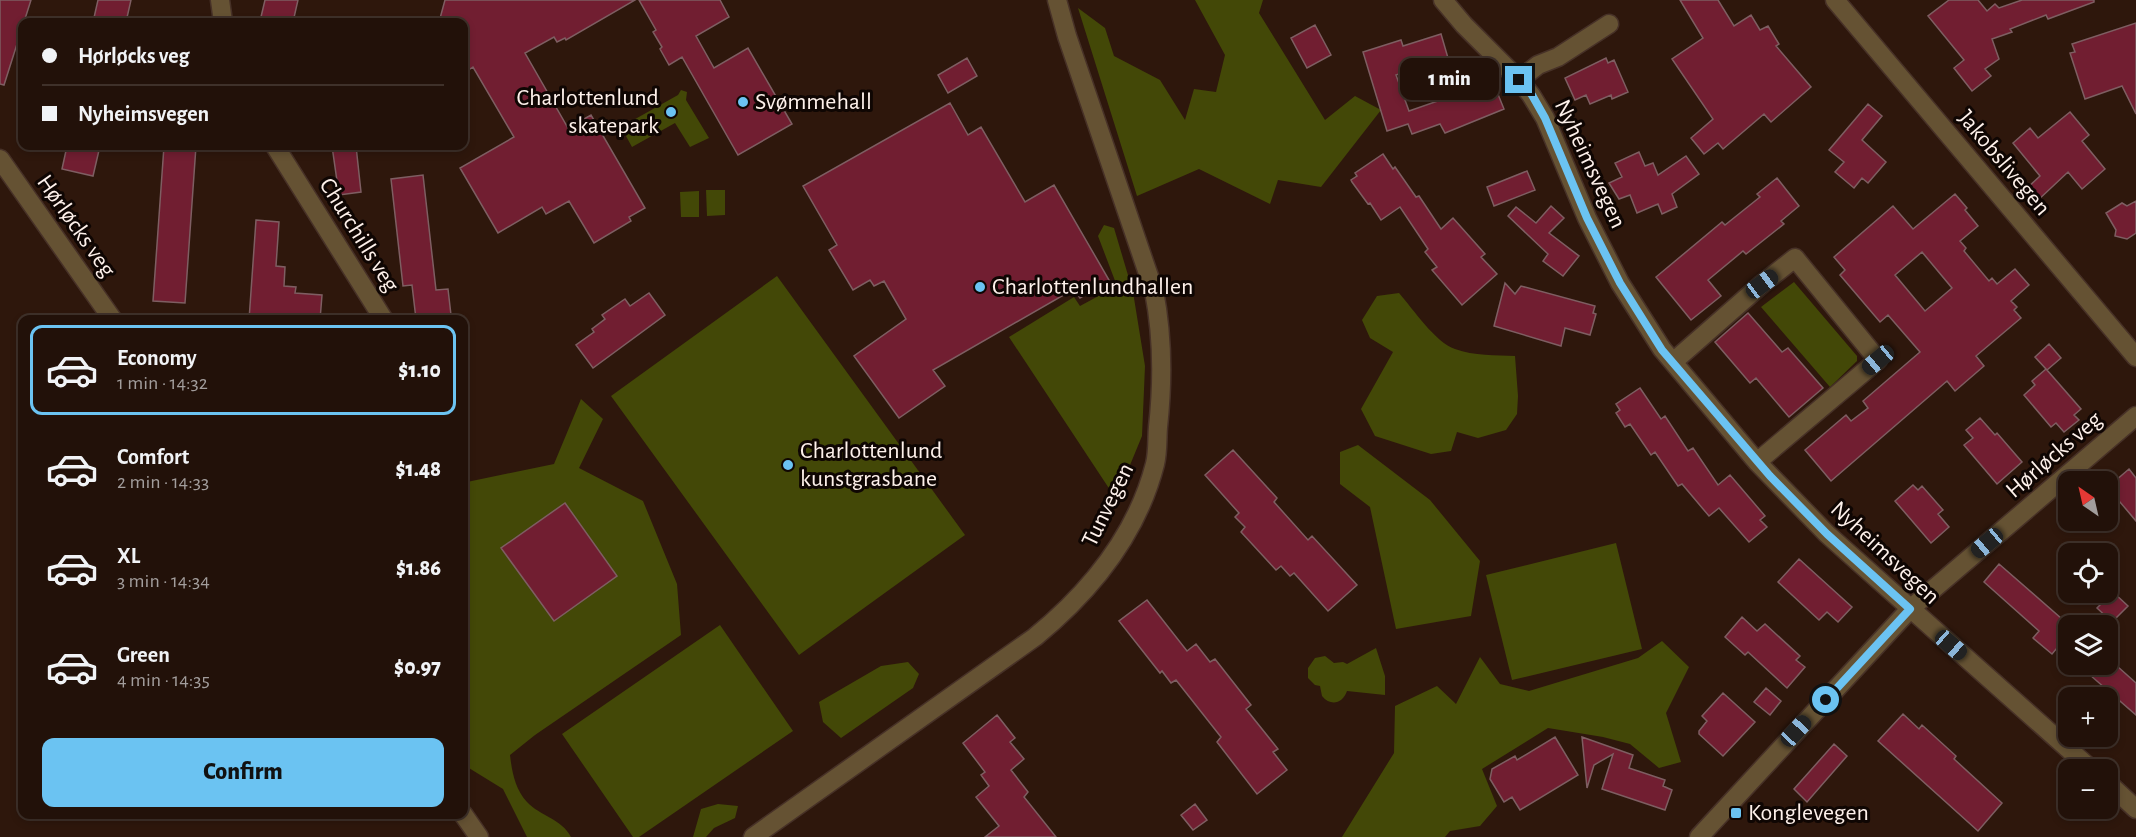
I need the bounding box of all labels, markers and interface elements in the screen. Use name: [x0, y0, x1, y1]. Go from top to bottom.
text: Hørløcks veg: [78, 45, 189, 67]
callout: 1 min: [1399, 59, 1498, 101]
route end: [1505, 66, 1532, 93]
text: 1 min: [1428, 69, 1471, 89]
place label: Charlottenlund skatepark: [517, 86, 659, 138]
place label: Svømmehall: [755, 90, 872, 114]
marker: Svømmehall: [736, 95, 750, 109]
street label: Nyheimsvegen: [1550, 96, 1630, 232]
text: Nyheimsvegen: [78, 103, 209, 125]
marker: Charlottenlund skatepark: [664, 105, 678, 119]
street label: Jakobslivegen: [1953, 106, 2055, 220]
street label: Hørløcks veg: [32, 171, 120, 282]
street label: Churchills veg: [315, 174, 404, 296]
car: [1742, 266, 1782, 302]
place label: Charlottenlundhallen: [992, 275, 1193, 299]
marker: Charlottenlundhallen: [973, 280, 987, 294]
car: [1858, 342, 1898, 378]
icon: car: [45, 343, 99, 397]
text: Economy: [117, 347, 197, 369]
text: $1.10: [398, 359, 441, 381]
text: 1 min · 14:32: [117, 373, 208, 393]
street label: Hørløcks veg: [2001, 407, 2107, 503]
place label: Charlottenlund kunstgrasbane: [800, 439, 942, 491]
icon: car: [45, 442, 99, 496]
text: Comfort: [117, 446, 189, 468]
text: $1.48: [395, 458, 441, 480]
marker: Charlottenlund kunstgrasbane: [781, 458, 795, 472]
street label: Tunvegen: [1078, 459, 1138, 551]
north arrow: [2058, 471, 2118, 531]
map controls: [2058, 471, 2118, 819]
text: 2 min · 14:33: [117, 472, 209, 492]
street label: Nyheimsvegen: [1826, 497, 1944, 609]
car: [1967, 525, 2007, 561]
icon: car: [45, 541, 99, 595]
button: locate: [2058, 543, 2118, 603]
text: XL: [117, 545, 140, 567]
text: $1.86: [396, 557, 441, 579]
text: 3 min · 14:34: [117, 571, 210, 591]
button: layers: [2058, 615, 2118, 675]
car: [1932, 626, 1970, 664]
icon: car: [45, 640, 99, 694]
text: Green: [117, 644, 170, 666]
text: $0.97: [394, 656, 441, 678]
text: 4 min · 14:35: [117, 670, 210, 690]
route start: [1812, 686, 1839, 713]
button: +: [2058, 687, 2118, 747]
car: [1777, 712, 1815, 750]
button: Confirm: [42, 738, 444, 807]
button: −: [2058, 759, 2118, 819]
place label: Konglevegen: [1748, 801, 1869, 825]
marker: Konglevegen: [1729, 806, 1743, 820]

